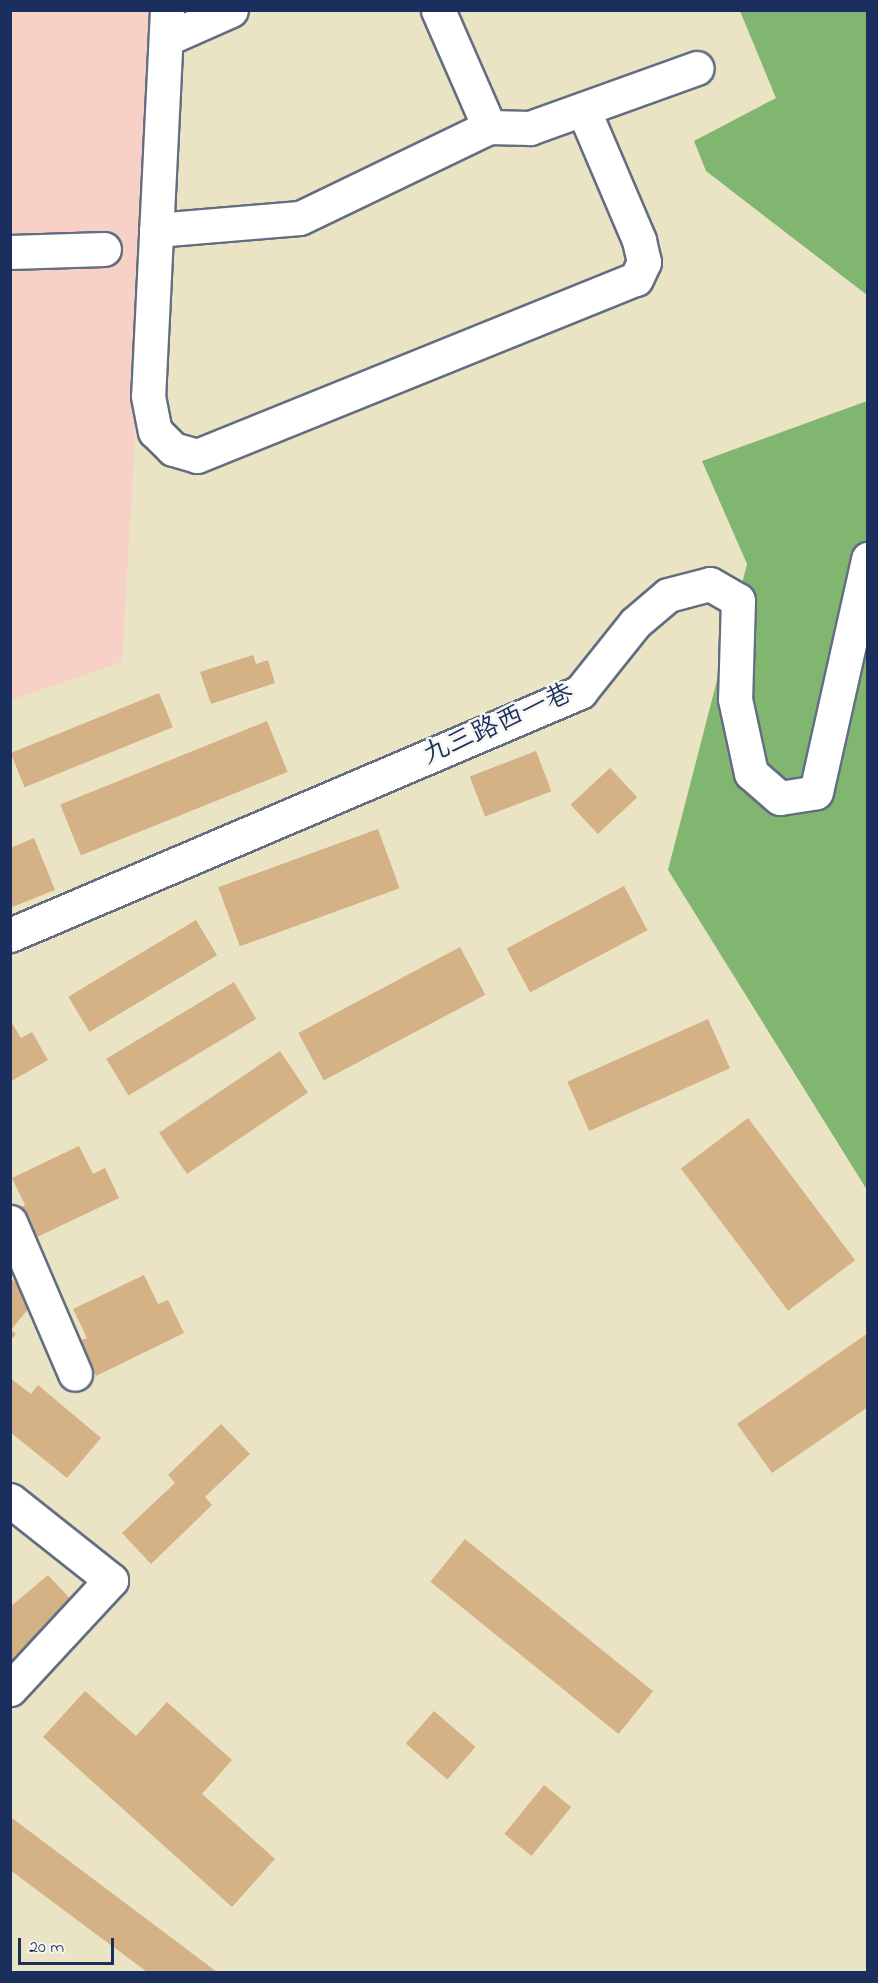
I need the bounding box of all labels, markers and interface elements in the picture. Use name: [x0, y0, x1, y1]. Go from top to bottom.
street label: 九三路西一巷: [417, 677, 579, 773]
scale bar: [21, 1926, 117, 1964]
text: 20 m: [29, 1935, 64, 1961]

